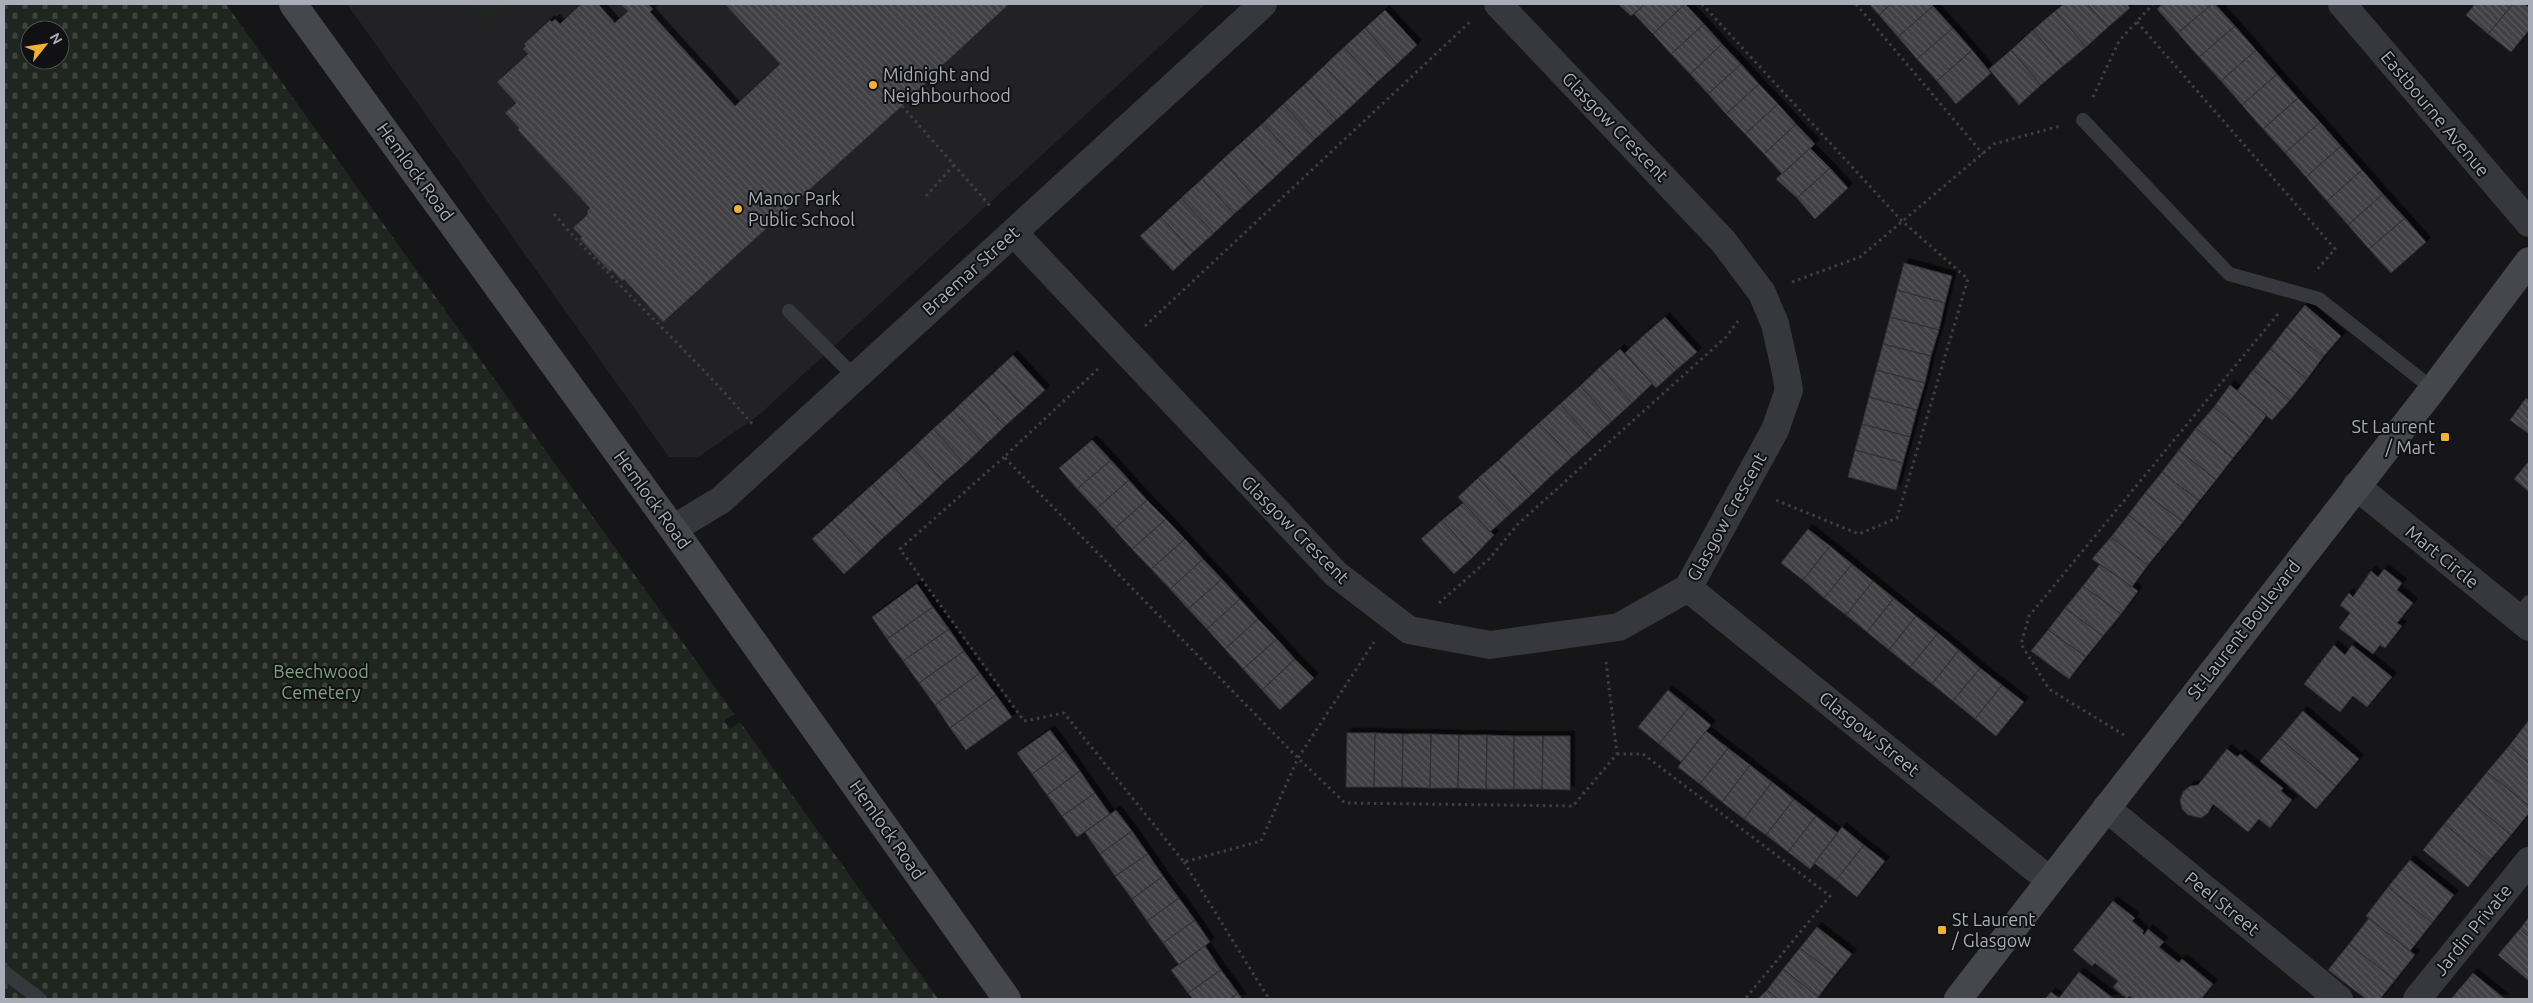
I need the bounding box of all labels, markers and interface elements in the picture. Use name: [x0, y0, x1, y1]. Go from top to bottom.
north arrow: [20, 20, 70, 70]
text: N: [47, 30, 66, 47]
street label: Eastbourne Avenue: [2378, 47, 2494, 180]
place label: Midnight and Neighbourhood: [883, 64, 1011, 105]
street label: Glasgow Crescent: [1559, 68, 1673, 185]
marker: Midnight and Neighbourhood: [867, 79, 879, 91]
street label: Hemlock Road: [374, 118, 458, 224]
place label: Manor Park Public School: [748, 188, 855, 229]
marker: Manor Park Public School: [732, 203, 744, 215]
street label: Braemar Street: [918, 222, 1023, 319]
place label: St Laurent / Mart: [2352, 416, 2435, 457]
marker: St Laurent / Mart: [2439, 431, 2451, 443]
street label: Hemlock Road: [611, 446, 695, 552]
street label: Glasgow Crescent: [1682, 449, 1770, 584]
street label: Glasgow Crescent: [1238, 471, 1354, 587]
street label: Mart Circle: [2402, 521, 2483, 592]
street label: St-Laurent Boulevard: [2183, 556, 2304, 703]
park label: Beechwood Cemetery: [273, 661, 369, 702]
street label: Glasgow Street: [1816, 687, 1924, 780]
street label: Hemlock Road: [846, 776, 929, 883]
street label: Peel Street: [2182, 867, 2264, 939]
street label: Jardin Private: [2429, 880, 2515, 979]
place label: St Laurent / Glasgow: [1951, 909, 2035, 950]
marker: St Laurent / Glasgow: [1936, 924, 1948, 936]

